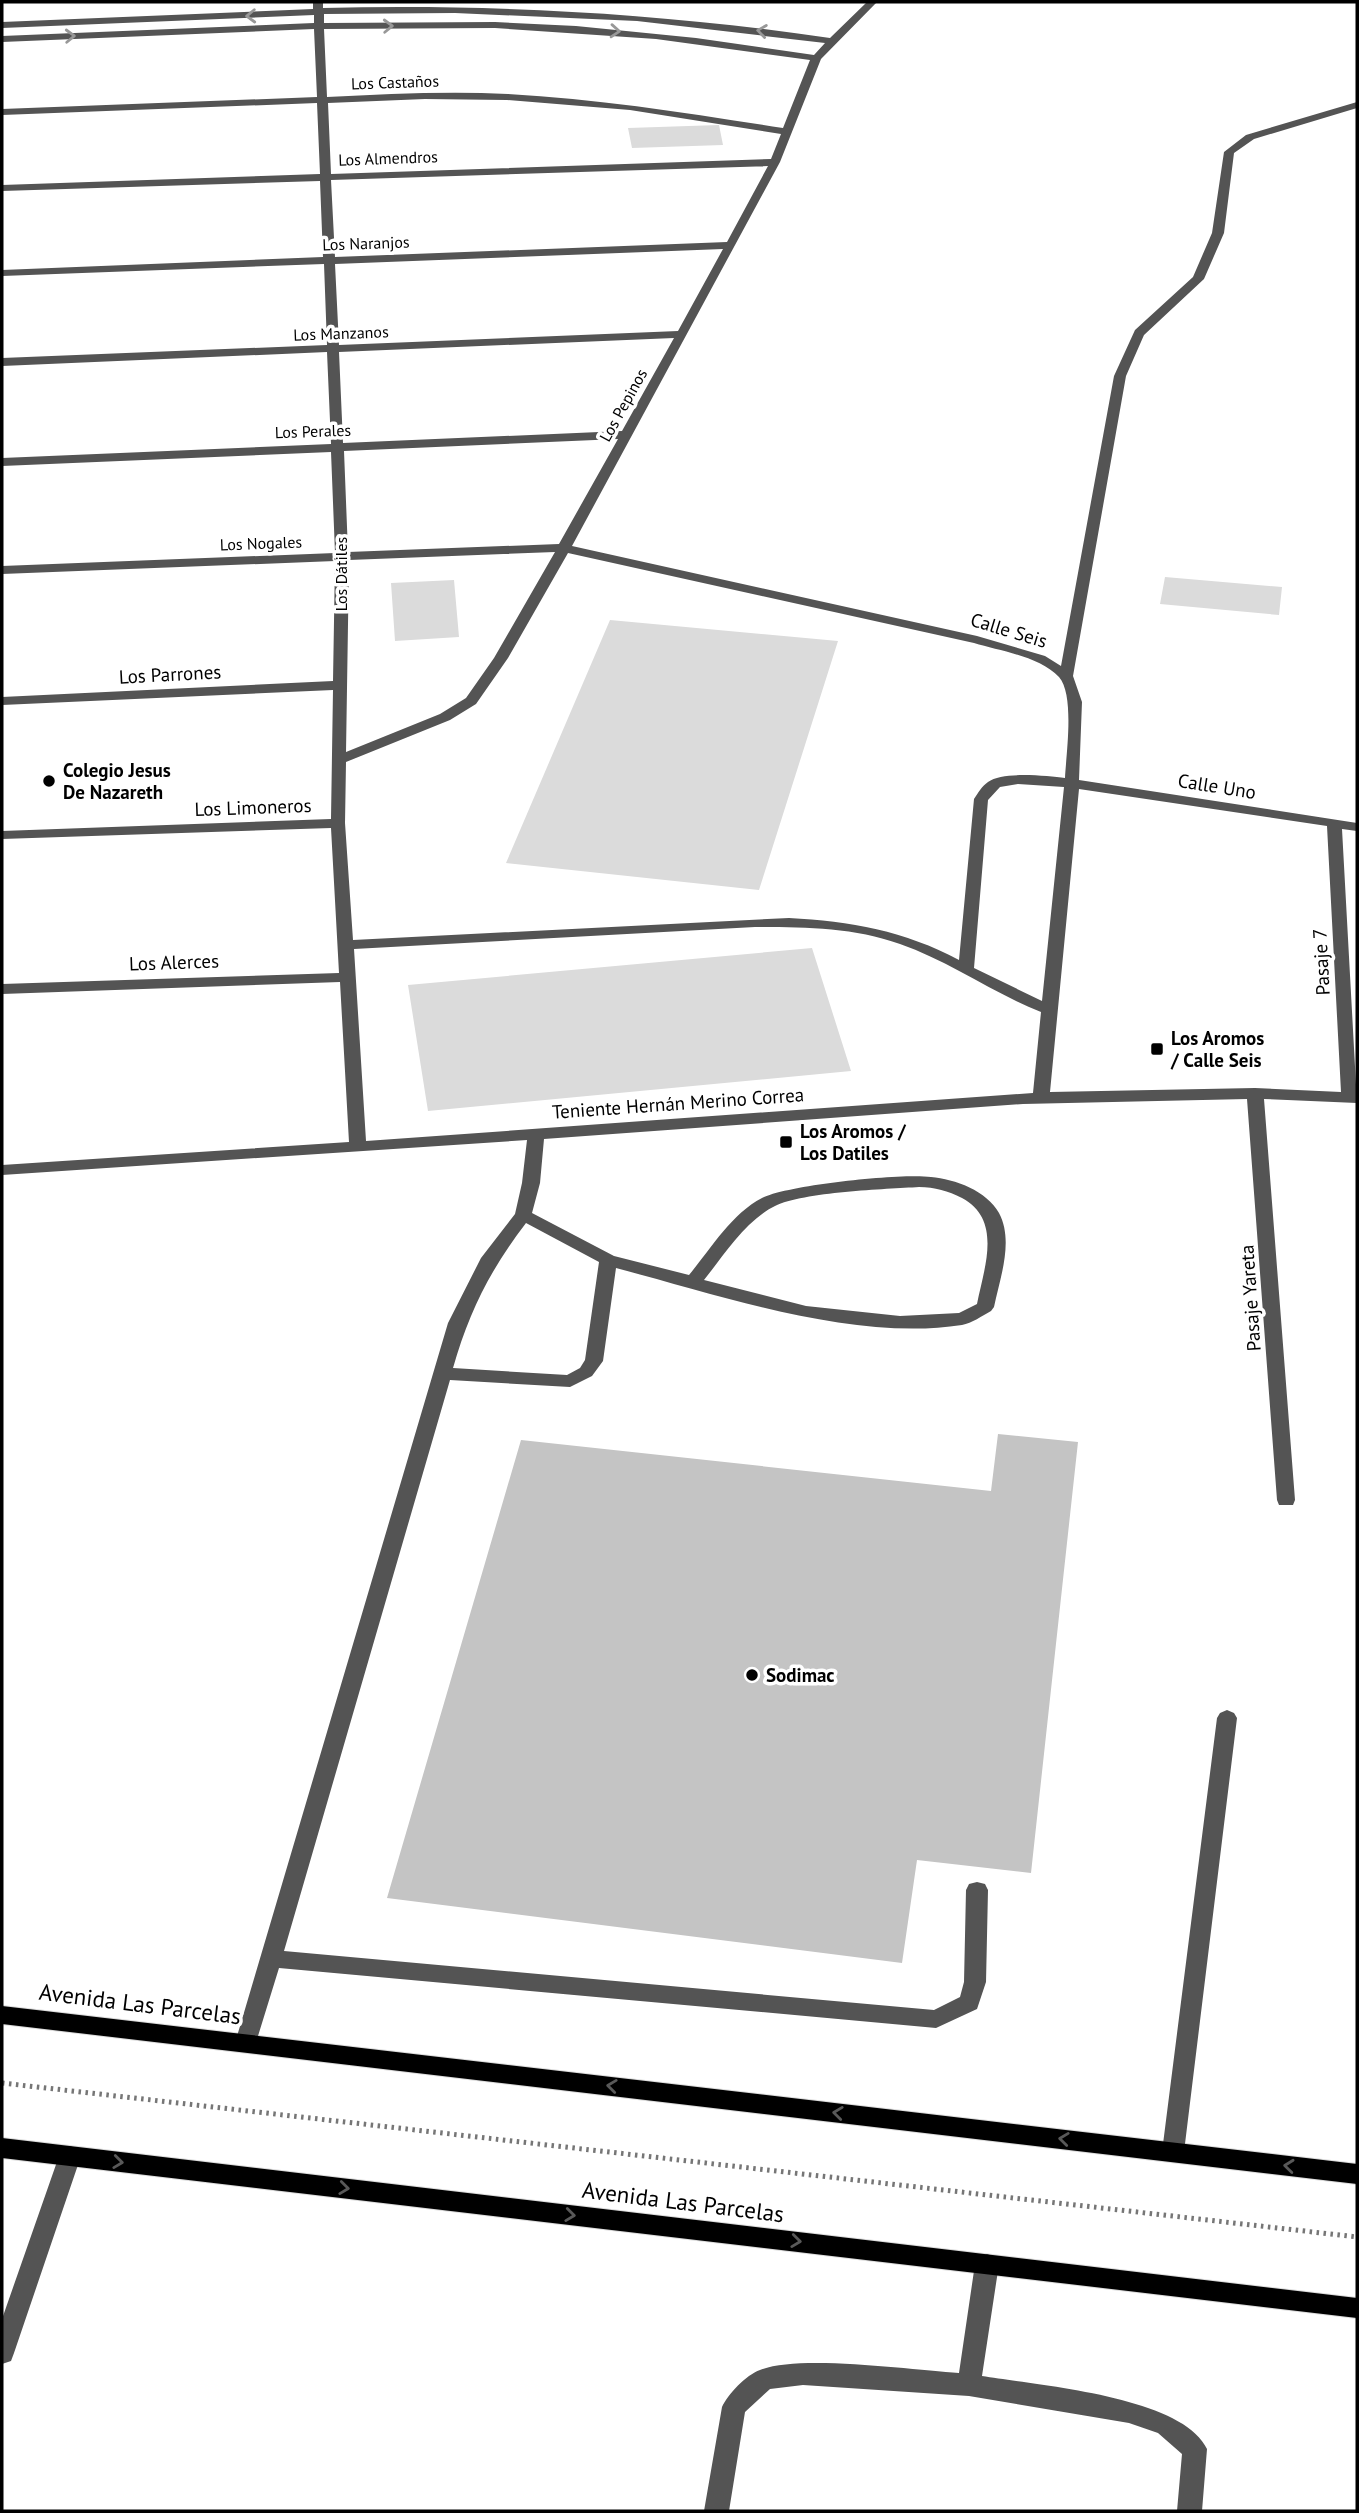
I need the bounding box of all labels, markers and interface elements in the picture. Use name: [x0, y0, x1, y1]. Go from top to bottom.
one-way arrow: [245, 8, 256, 23]
one-way arrow: [383, 18, 394, 33]
one-way arrow: [610, 23, 621, 38]
one-way arrow: [756, 24, 768, 39]
one-way arrow: [65, 29, 76, 44]
street label: Los Castaños: [351, 70, 440, 94]
street label: Los Almendros: [338, 146, 438, 170]
street label: Los Naranjos: [322, 231, 410, 255]
street label: Los Manzanos: [293, 321, 389, 345]
street label: Los Pepinos: [595, 365, 651, 445]
street label: Los Perales: [275, 420, 352, 442]
street label: Los Nogales: [220, 532, 303, 554]
street label: Los Dátiles: [331, 536, 351, 611]
street label: Calle Seis: [968, 607, 1050, 653]
street label: Los Parrones: [118, 659, 222, 689]
place label: Colegio Jesus De Nazareth: [63, 758, 171, 804]
street label: Calle Uno: [1176, 768, 1258, 804]
marker: Colegio Jesus De Nazareth: [41, 773, 57, 789]
street label: Los Limoneros: [194, 793, 312, 821]
street label: Pasaje 7: [1307, 928, 1335, 996]
street label: Los Alerces: [129, 948, 219, 976]
place label: Los Aromos / Calle Seis: [1170, 1026, 1264, 1072]
marker: Los Aromos / Calle Seis: [1149, 1041, 1165, 1057]
street label: Teniente Hernán Merino Correa: [551, 1082, 805, 1124]
place label: Los Aromos / Los Datiles: [800, 1119, 907, 1165]
marker: Los Aromos / Los Datiles: [778, 1134, 794, 1150]
street label: Pasaje Yareta: [1234, 1244, 1266, 1352]
place label: Sodimac: [766, 1663, 835, 1687]
marker: Sodimac: [744, 1667, 760, 1683]
street label: Avenida Las Parcelas: [37, 1977, 243, 2030]
one-way arrow: [606, 2079, 617, 2094]
one-way arrow: [832, 2105, 843, 2120]
one-way arrow: [1058, 2132, 1069, 2147]
one-way arrow: [112, 2154, 124, 2169]
one-way arrow: [1284, 2159, 1295, 2174]
street label: Avenida Las Parcelas: [580, 2175, 786, 2228]
one-way arrow: [338, 2181, 350, 2196]
one-way arrow: [564, 2207, 576, 2222]
one-way arrow: [790, 2234, 802, 2249]

